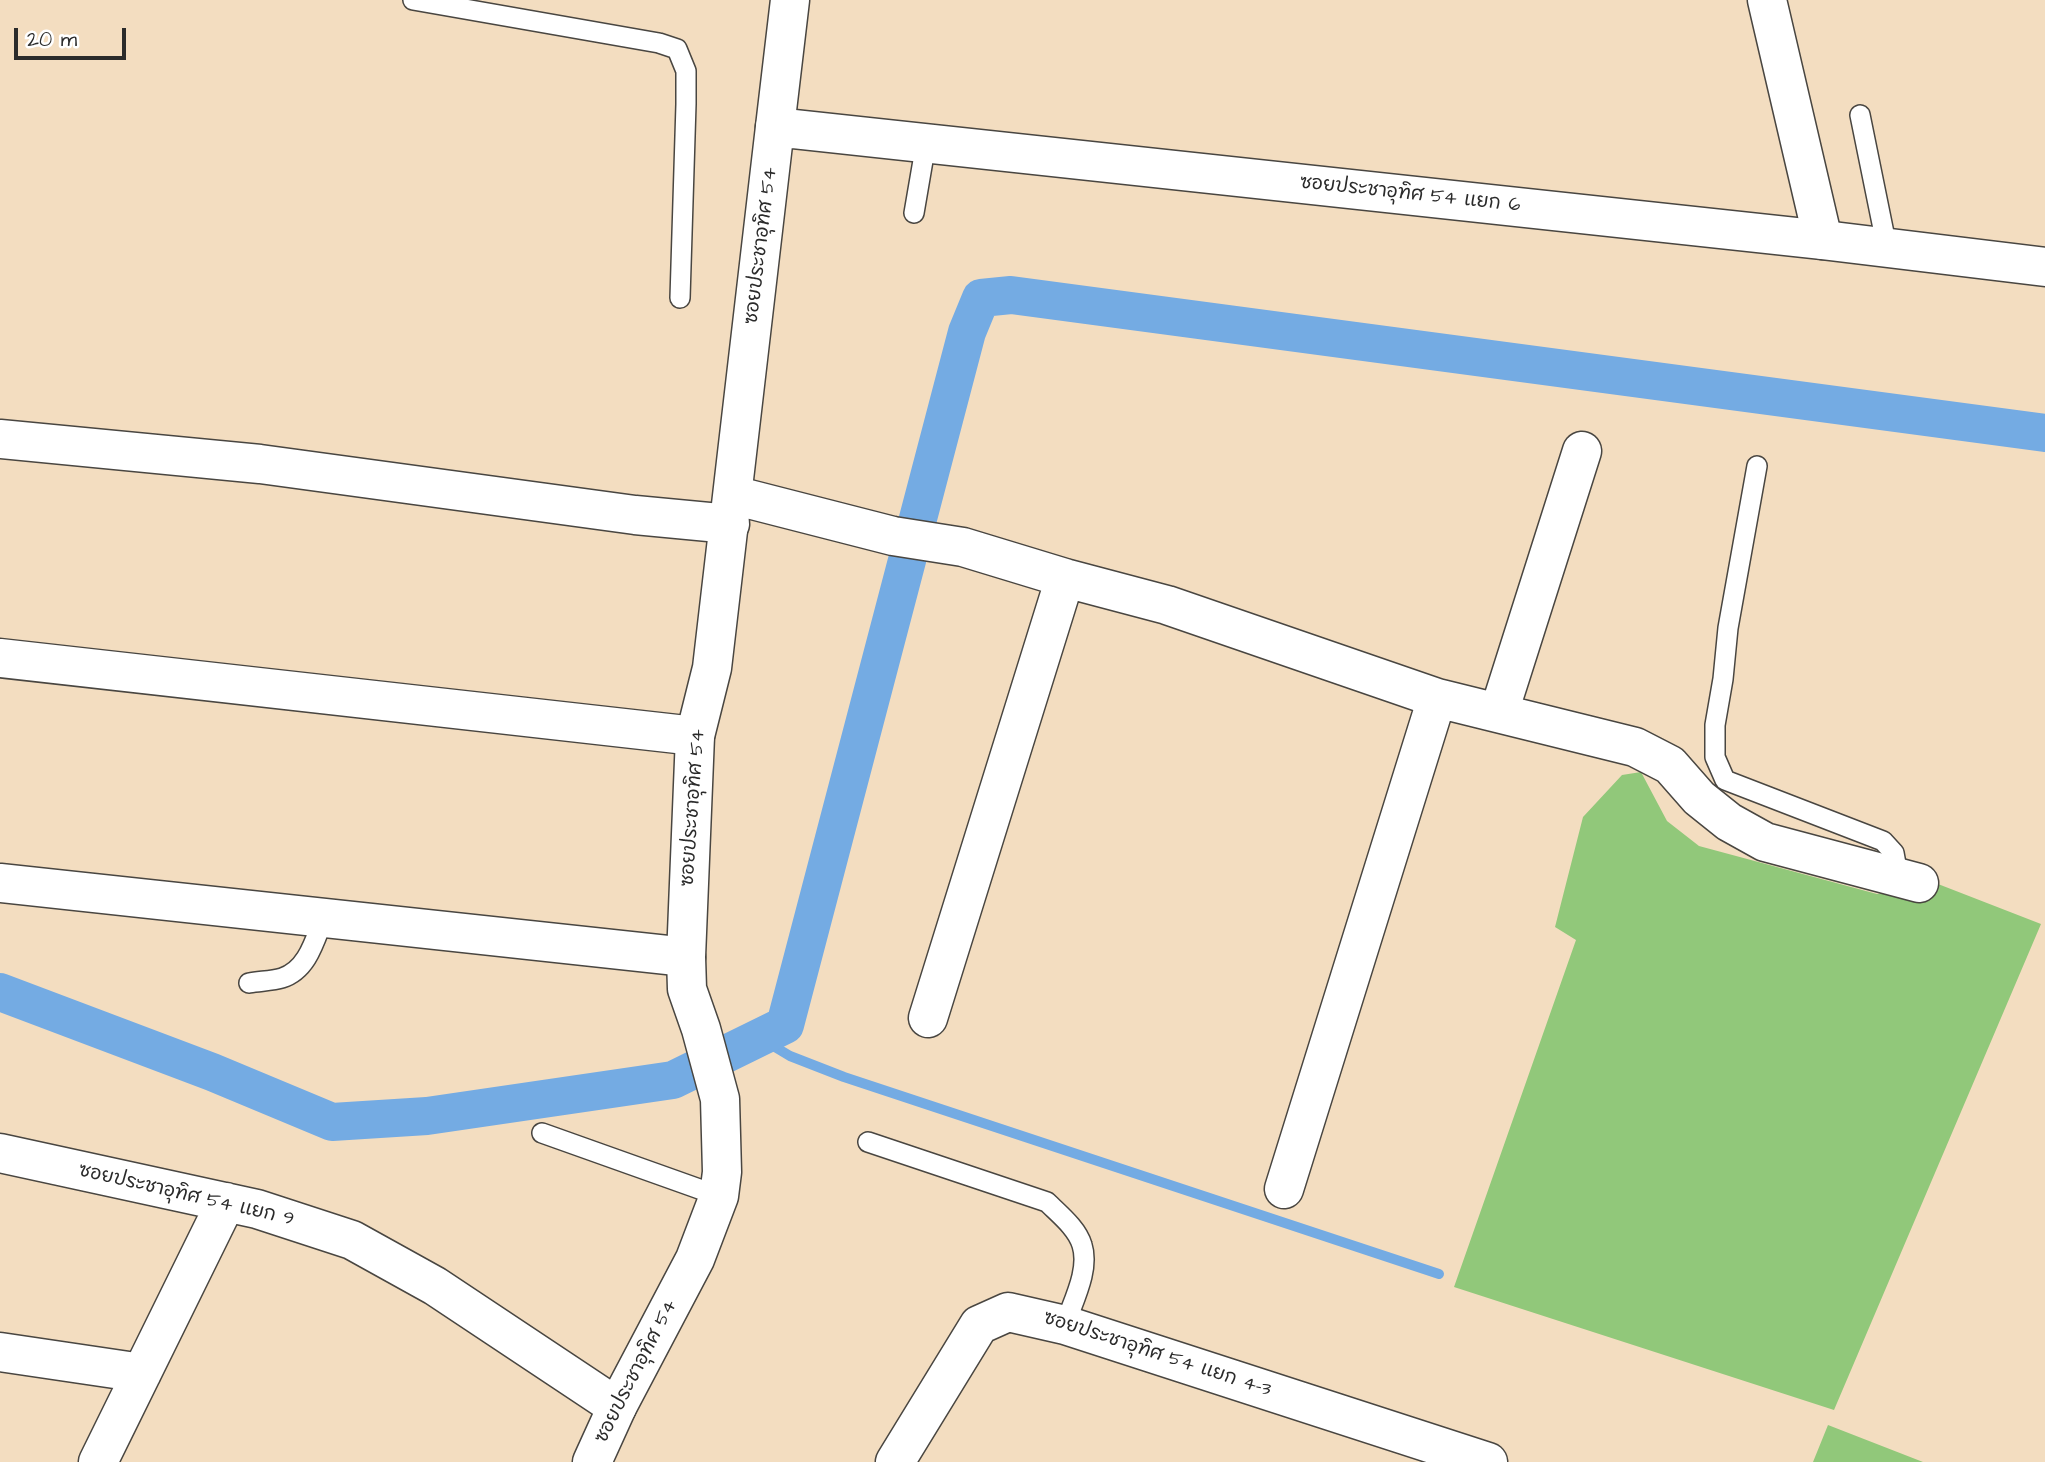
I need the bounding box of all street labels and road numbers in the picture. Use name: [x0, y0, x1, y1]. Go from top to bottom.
street label: ซอยประชาอุทิศ 54: [741, 166, 783, 326]
street label: ซอยประชาอุทิศ 54 แยก 6: [1299, 172, 1521, 218]
street label: ซอยประชาอุทิศ 54: [677, 729, 711, 887]
street label: ซอยประชาอุทิศ 54 แยก 9: [76, 1160, 296, 1232]
street label: ซอยประชาอุทิศ 54: [591, 1297, 683, 1447]
street label: ซอยประชาอุทิศ 54 แยก 4-3: [1040, 1307, 1274, 1403]

